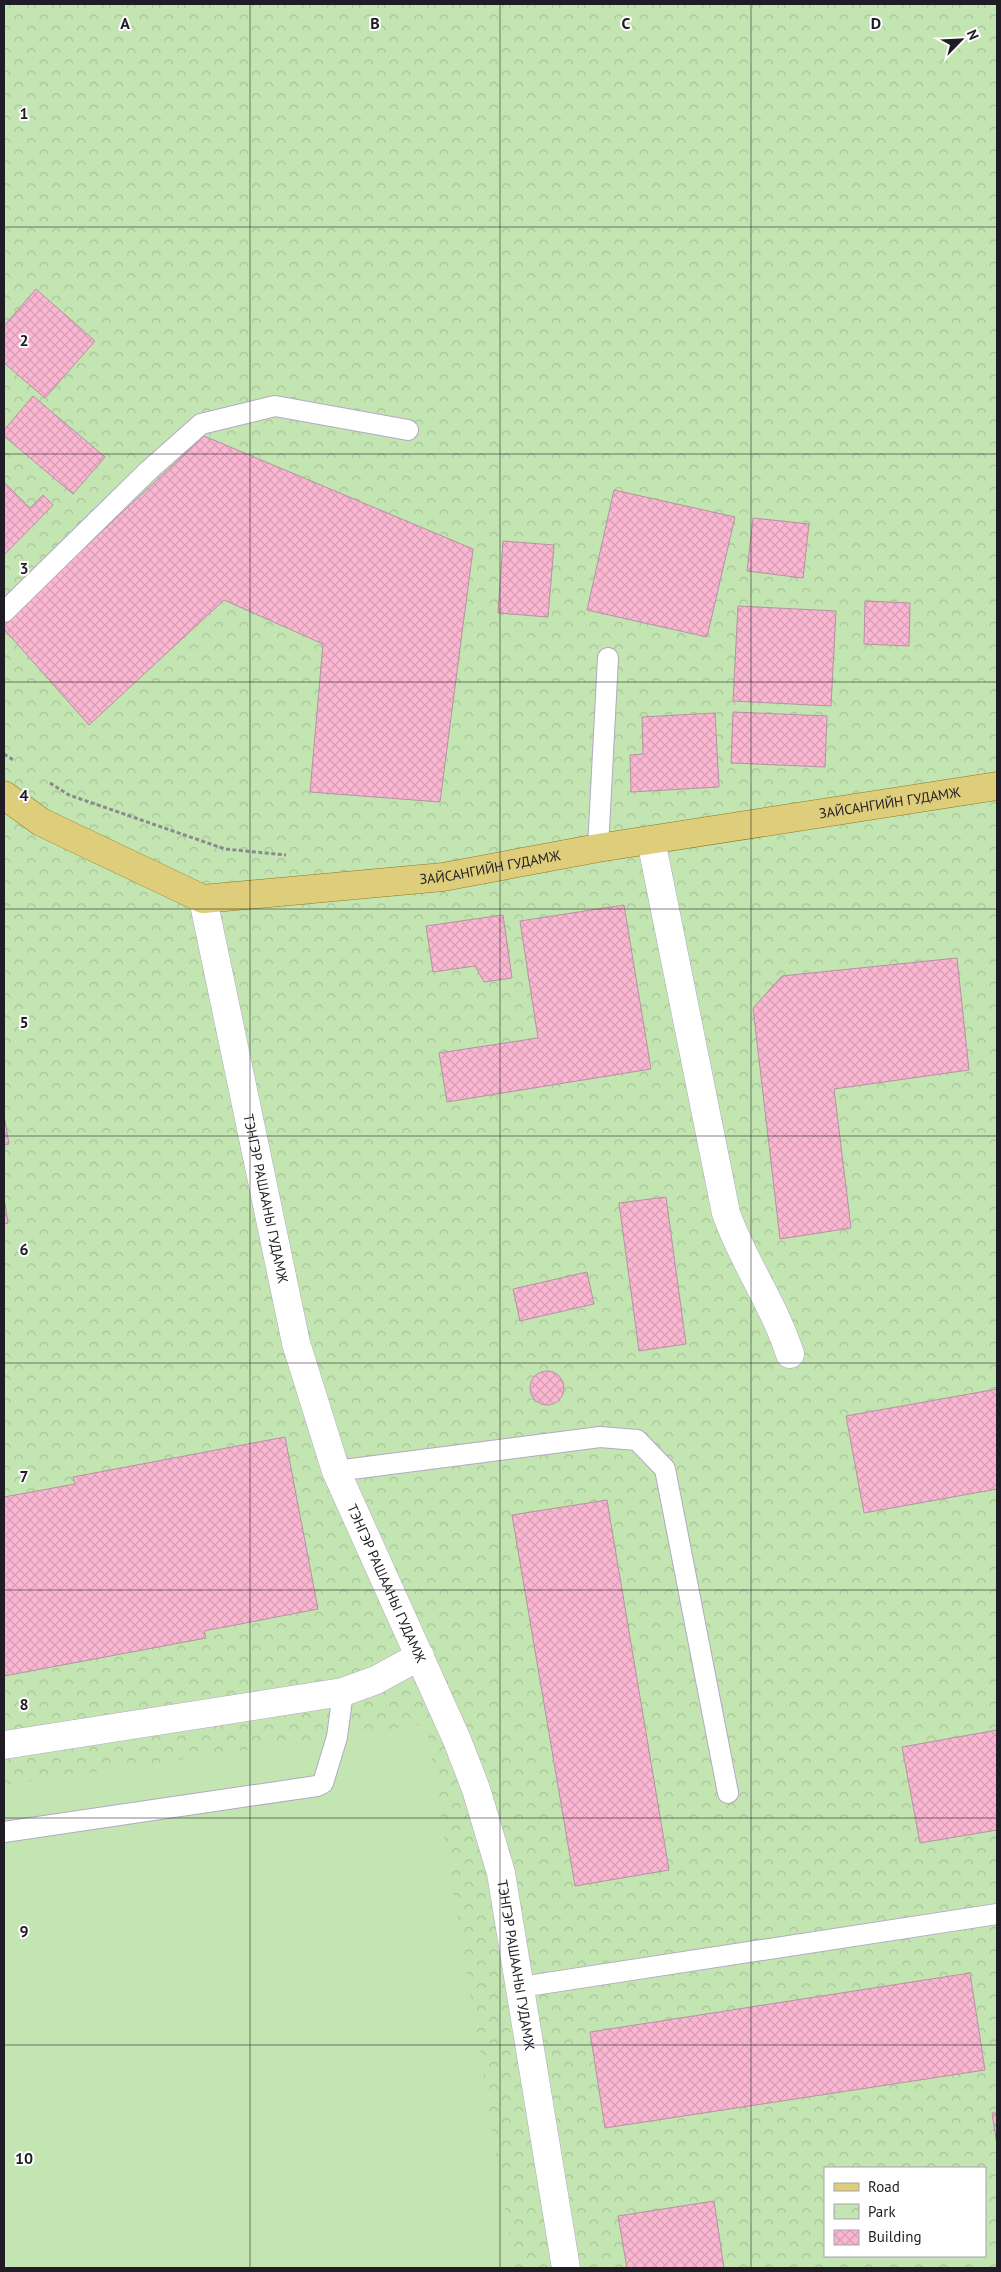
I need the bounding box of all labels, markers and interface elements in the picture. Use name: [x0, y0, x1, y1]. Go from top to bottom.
text: A: [120, 13, 130, 33]
text: B: [370, 13, 380, 33]
text: C: [622, 13, 631, 33]
text: D: [871, 13, 881, 33]
north arrow: [936, 15, 986, 65]
text: N: [963, 27, 983, 43]
text: 1: [19, 103, 29, 123]
text: 2: [19, 330, 29, 350]
text: 3: [19, 558, 29, 578]
street label: ЗАЙСАНГИЙН ГУДАМЖ: [818, 783, 962, 823]
text: 4: [19, 785, 29, 805]
street label: ЗАЙСАНГИЙН ГУДАМЖ: [419, 846, 563, 888]
text: 5: [19, 1012, 29, 1032]
street label: ТЭНГЭР РАШААНЫ ГУДАМЖ: [239, 1112, 292, 1285]
text: 6: [19, 1239, 29, 1259]
text: 7: [19, 1466, 29, 1486]
street label: ТЭНГЭР РАШААНЫ ГУДАМЖ: [343, 1501, 430, 1666]
text: 8: [19, 1694, 29, 1714]
street label: ТЭНГЭР РАШААНЫ ГУДАМЖ: [493, 1879, 539, 2052]
text: 9: [19, 1921, 29, 1941]
text: 10: [15, 2148, 33, 2168]
legend: [824, 2167, 986, 2257]
text: Road: [868, 2177, 900, 2196]
text: Park: [868, 2202, 896, 2221]
text: Building: [868, 2227, 922, 2246]

